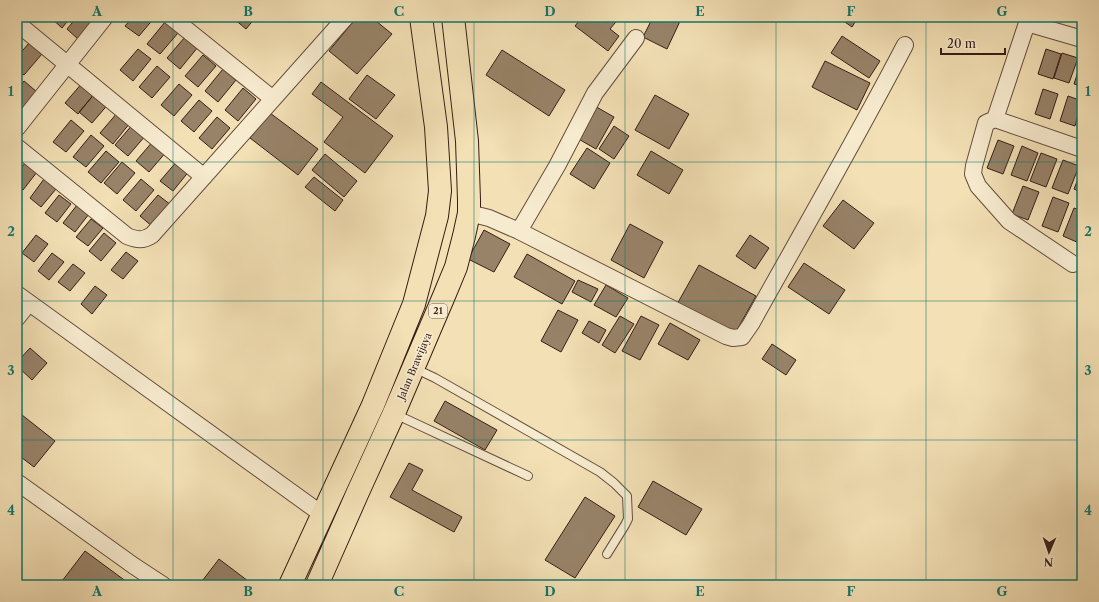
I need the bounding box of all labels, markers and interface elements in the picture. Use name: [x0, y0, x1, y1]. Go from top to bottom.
text: A: [91, 3, 103, 19]
text: B: [243, 3, 253, 19]
text: C: [394, 3, 404, 19]
text: D: [544, 3, 556, 19]
text: E: [695, 3, 705, 19]
text: F: [847, 3, 856, 19]
text: G: [996, 3, 1008, 19]
scale bar: [941, 30, 1005, 56]
text: 20 m: [947, 36, 976, 51]
text: 1: [8, 83, 14, 99]
text: 1: [1085, 83, 1091, 99]
text: 2: [7, 223, 15, 239]
text: 2: [1084, 223, 1092, 239]
road number: 21: [429, 304, 447, 318]
street label: Jalan Brawijaya: [394, 330, 435, 404]
text: 3: [7, 362, 15, 378]
text: 3: [1084, 362, 1092, 378]
text: 4: [7, 502, 15, 518]
text: 4: [1084, 502, 1092, 518]
north arrow: [1029, 532, 1069, 572]
text: N: [1043, 555, 1054, 569]
text: A: [91, 583, 103, 599]
text: B: [243, 583, 253, 599]
text: C: [394, 583, 404, 599]
text: D: [544, 583, 556, 599]
text: E: [695, 583, 705, 599]
text: F: [847, 583, 856, 599]
text: G: [996, 583, 1008, 599]

